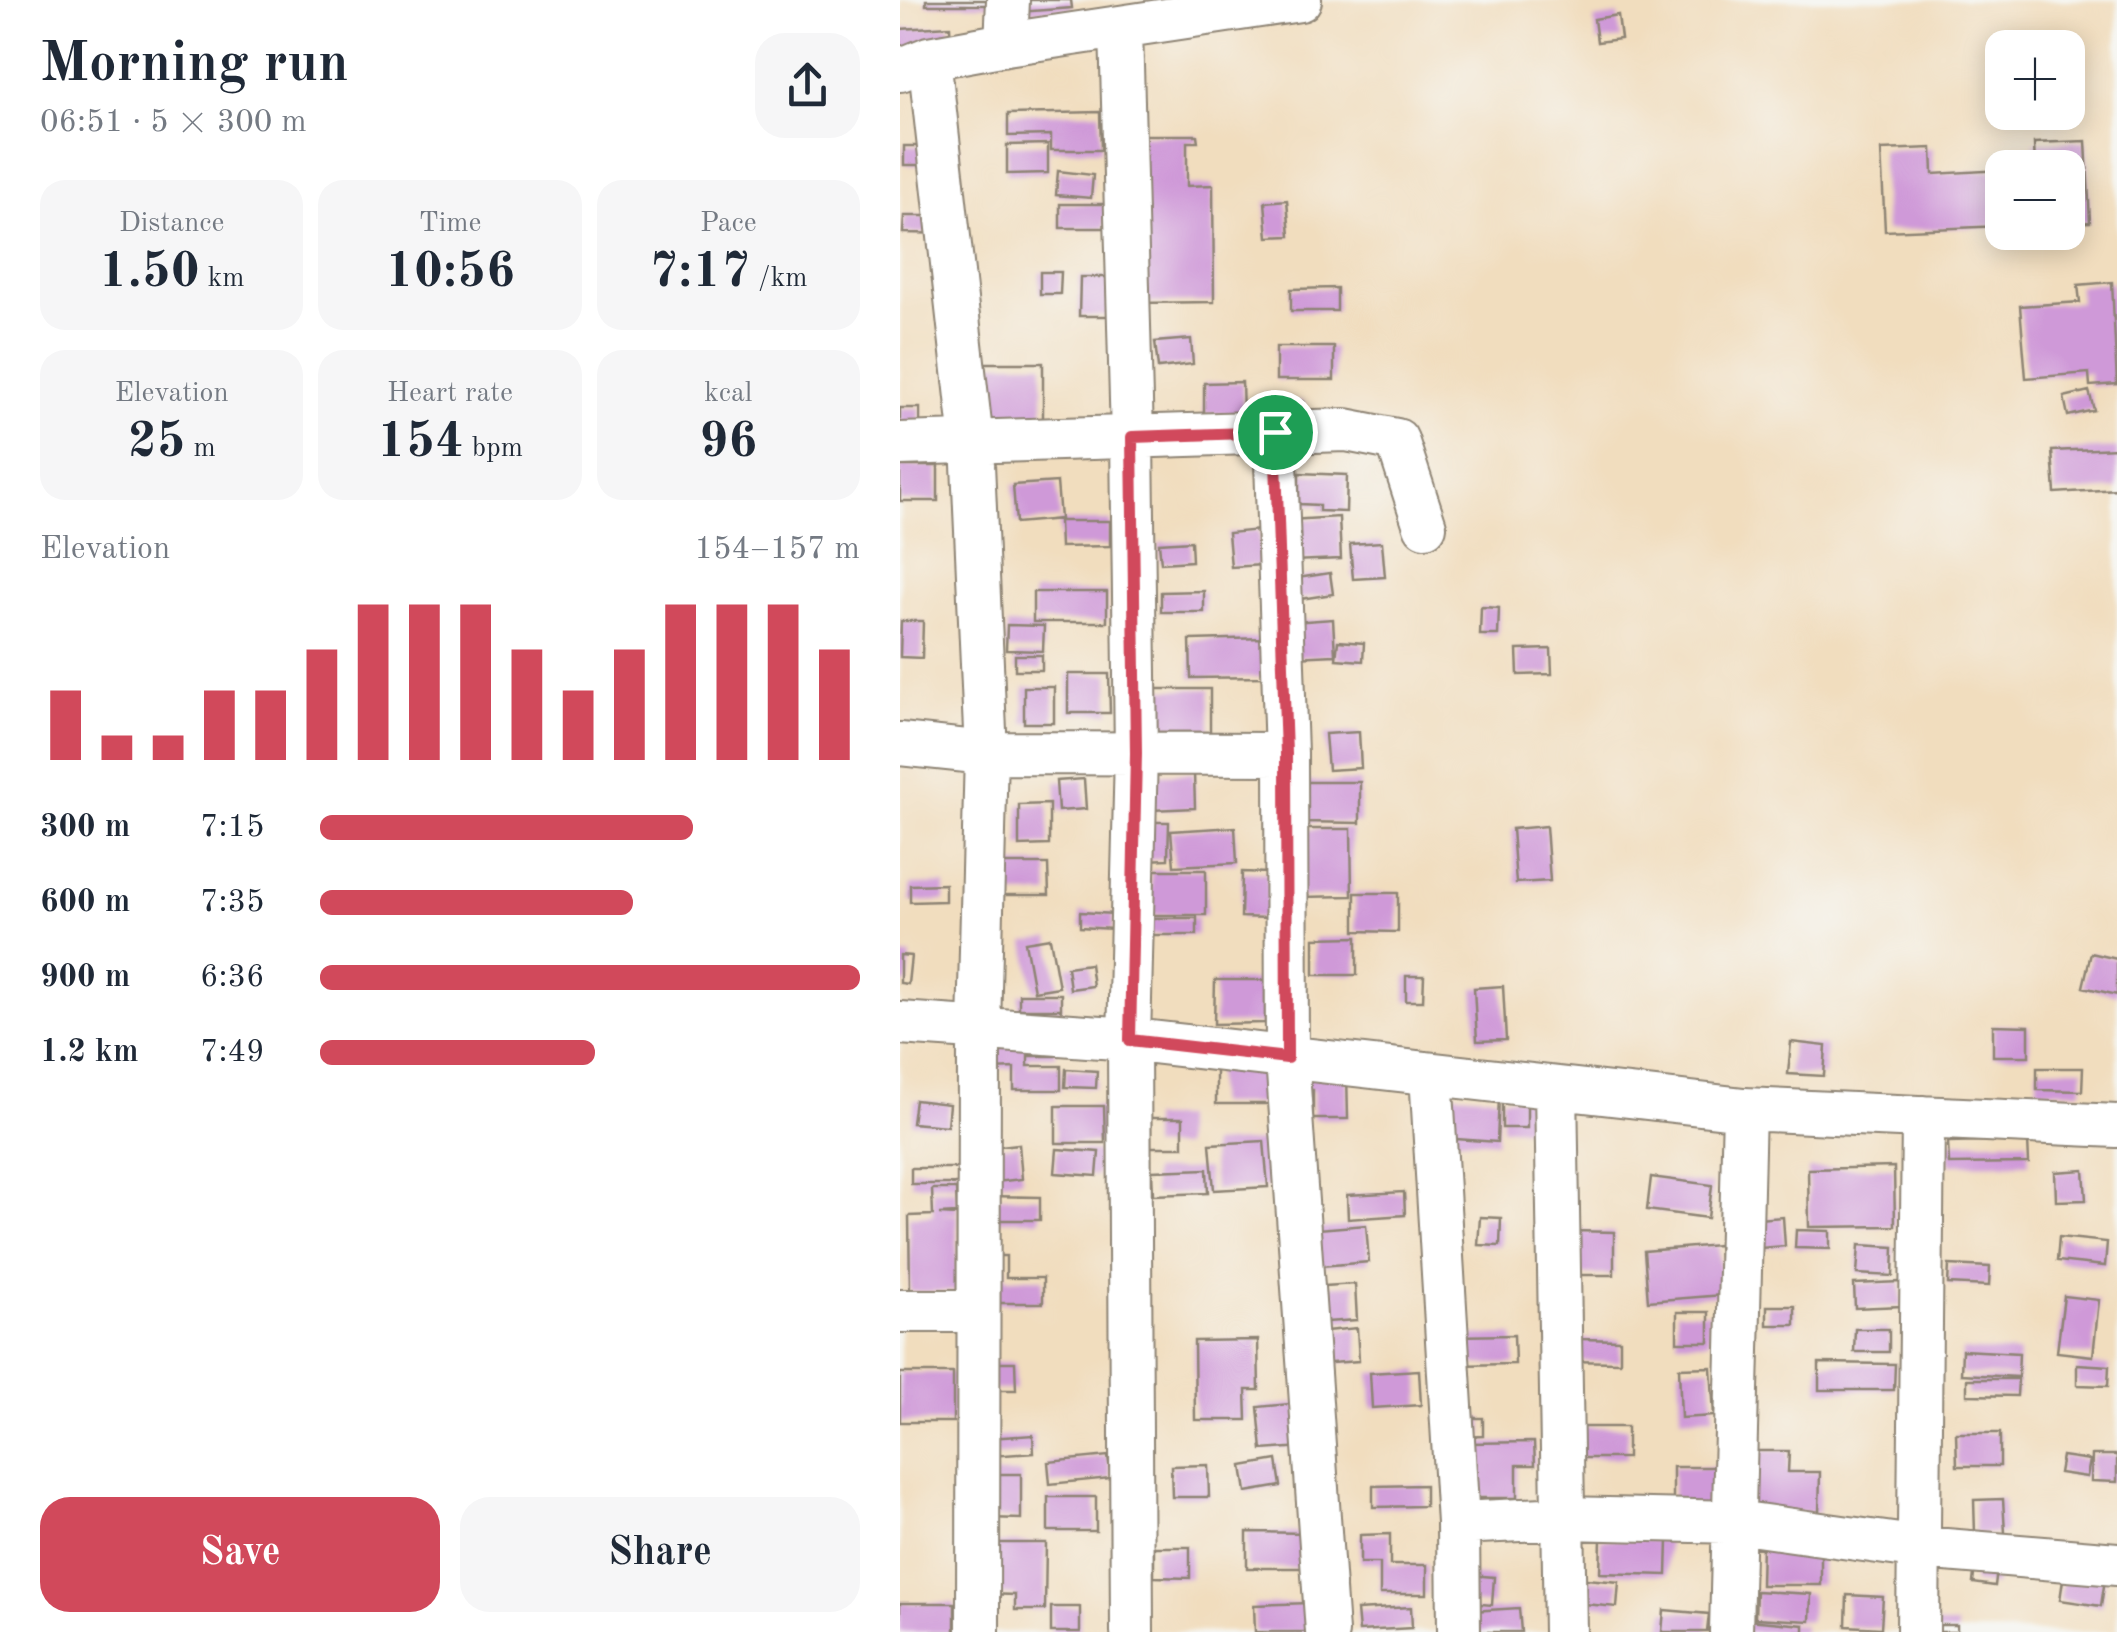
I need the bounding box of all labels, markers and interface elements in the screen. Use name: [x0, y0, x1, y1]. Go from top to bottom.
map controls: [1985, 30, 2085, 250]
button: +: [1985, 30, 2085, 130]
button: share: [755, 33, 860, 138]
text: Morning run: [40, 38, 349, 93]
text: 06:51 · 5 × 300 m: [40, 107, 307, 139]
button: −: [1985, 150, 2085, 250]
text: Distance: [119, 210, 224, 238]
text: Time: [419, 210, 481, 238]
text: Pace: [700, 210, 757, 238]
text: 1.50: [99, 248, 200, 298]
text: 10:56: [385, 248, 515, 298]
text: 7:17: [649, 248, 750, 298]
text: km: [200, 265, 244, 293]
text: /km: [750, 265, 807, 293]
text: Elevation: [115, 380, 229, 408]
text: Heart rate: [387, 380, 513, 408]
text: kcal: [704, 380, 752, 408]
pin: [1233, 390, 1318, 475]
icon: arrive: [1248, 405, 1303, 460]
text: 25: [128, 418, 186, 468]
text: 154: [377, 418, 464, 468]
text: 96: [699, 418, 757, 468]
text: m: [186, 435, 216, 463]
text: bpm: [464, 435, 523, 463]
text: Elevation: [40, 534, 170, 566]
text: 154–157 m: [694, 534, 860, 566]
text: 300 m: [40, 812, 130, 844]
text: 7:15: [200, 812, 265, 844]
text: 600 m: [40, 887, 130, 919]
text: 7:35: [200, 887, 265, 919]
text: 900 m: [40, 962, 130, 994]
text: 6:36: [200, 962, 265, 994]
text: 1.2 km: [40, 1037, 139, 1069]
text: 7:49: [200, 1037, 265, 1069]
button: Save: [40, 1497, 440, 1612]
button: Share: [460, 1497, 860, 1612]

